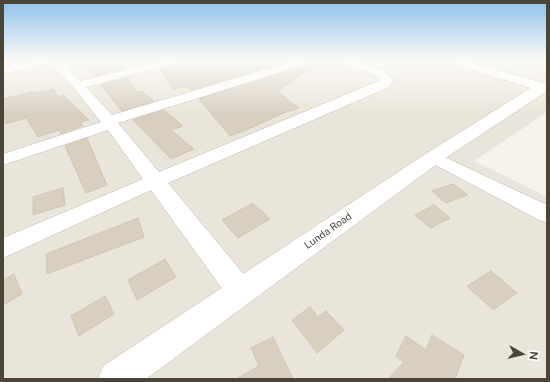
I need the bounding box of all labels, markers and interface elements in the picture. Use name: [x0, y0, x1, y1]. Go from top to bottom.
street label: Lunda Road: [302, 210, 354, 252]
north arrow: [502, 334, 542, 374]
text: N: [527, 351, 540, 361]

